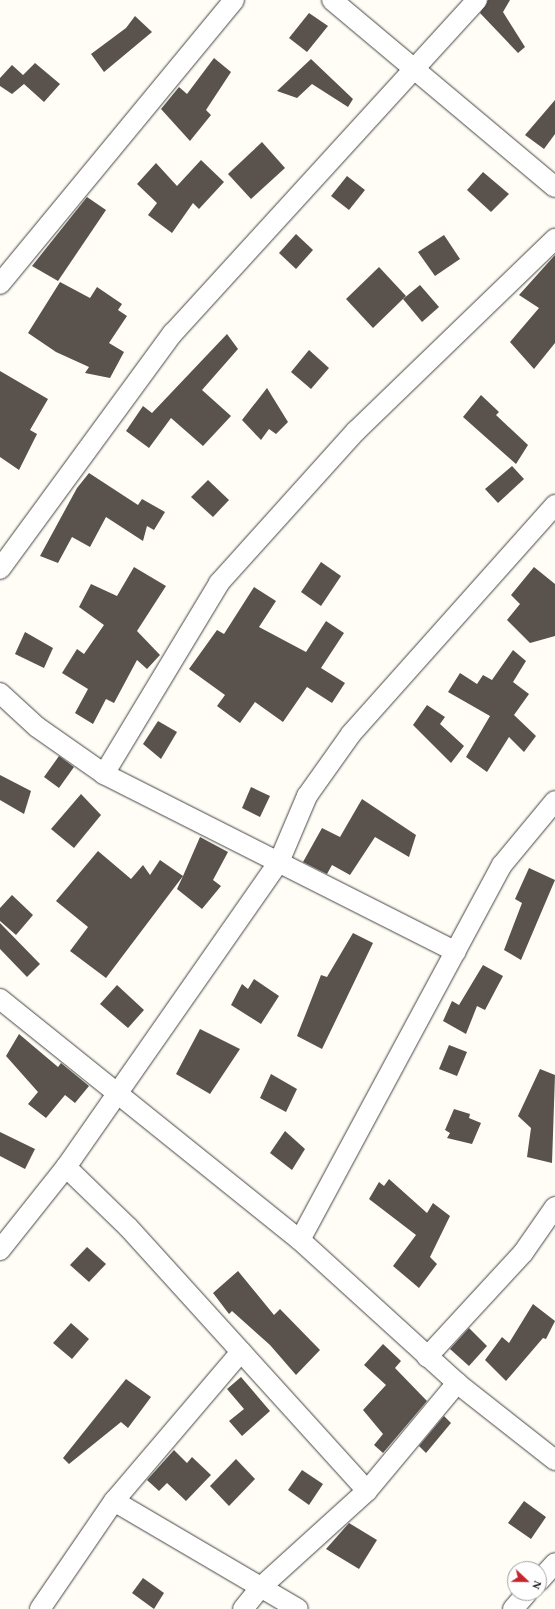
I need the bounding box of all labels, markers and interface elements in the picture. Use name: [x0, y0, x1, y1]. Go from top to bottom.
north arrow: [507, 1561, 547, 1601]
text: N: [530, 1579, 544, 1591]

